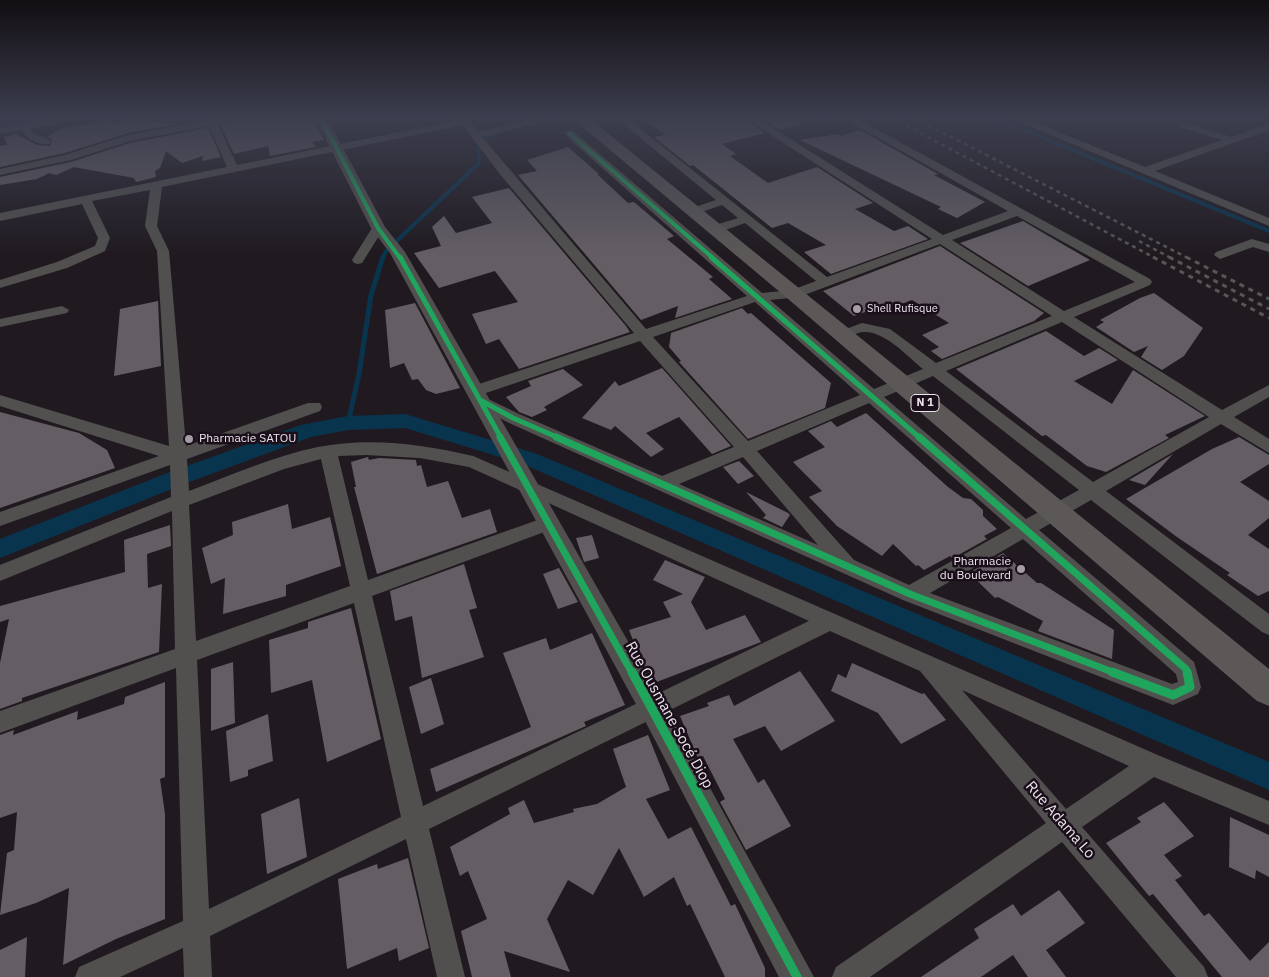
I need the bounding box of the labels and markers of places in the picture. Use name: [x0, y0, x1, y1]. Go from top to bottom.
place label: Shell Rufisque: [867, 302, 938, 316]
marker: Shell Rufisque: [851, 303, 863, 315]
place label: Pharmacie SATOU: [199, 432, 296, 446]
marker: Pharmacie SATOU: [183, 433, 195, 445]
place label: Pharmacie du Boulevard: [940, 555, 1011, 583]
marker: Pharmacie du Boulevard: [1015, 563, 1027, 575]

